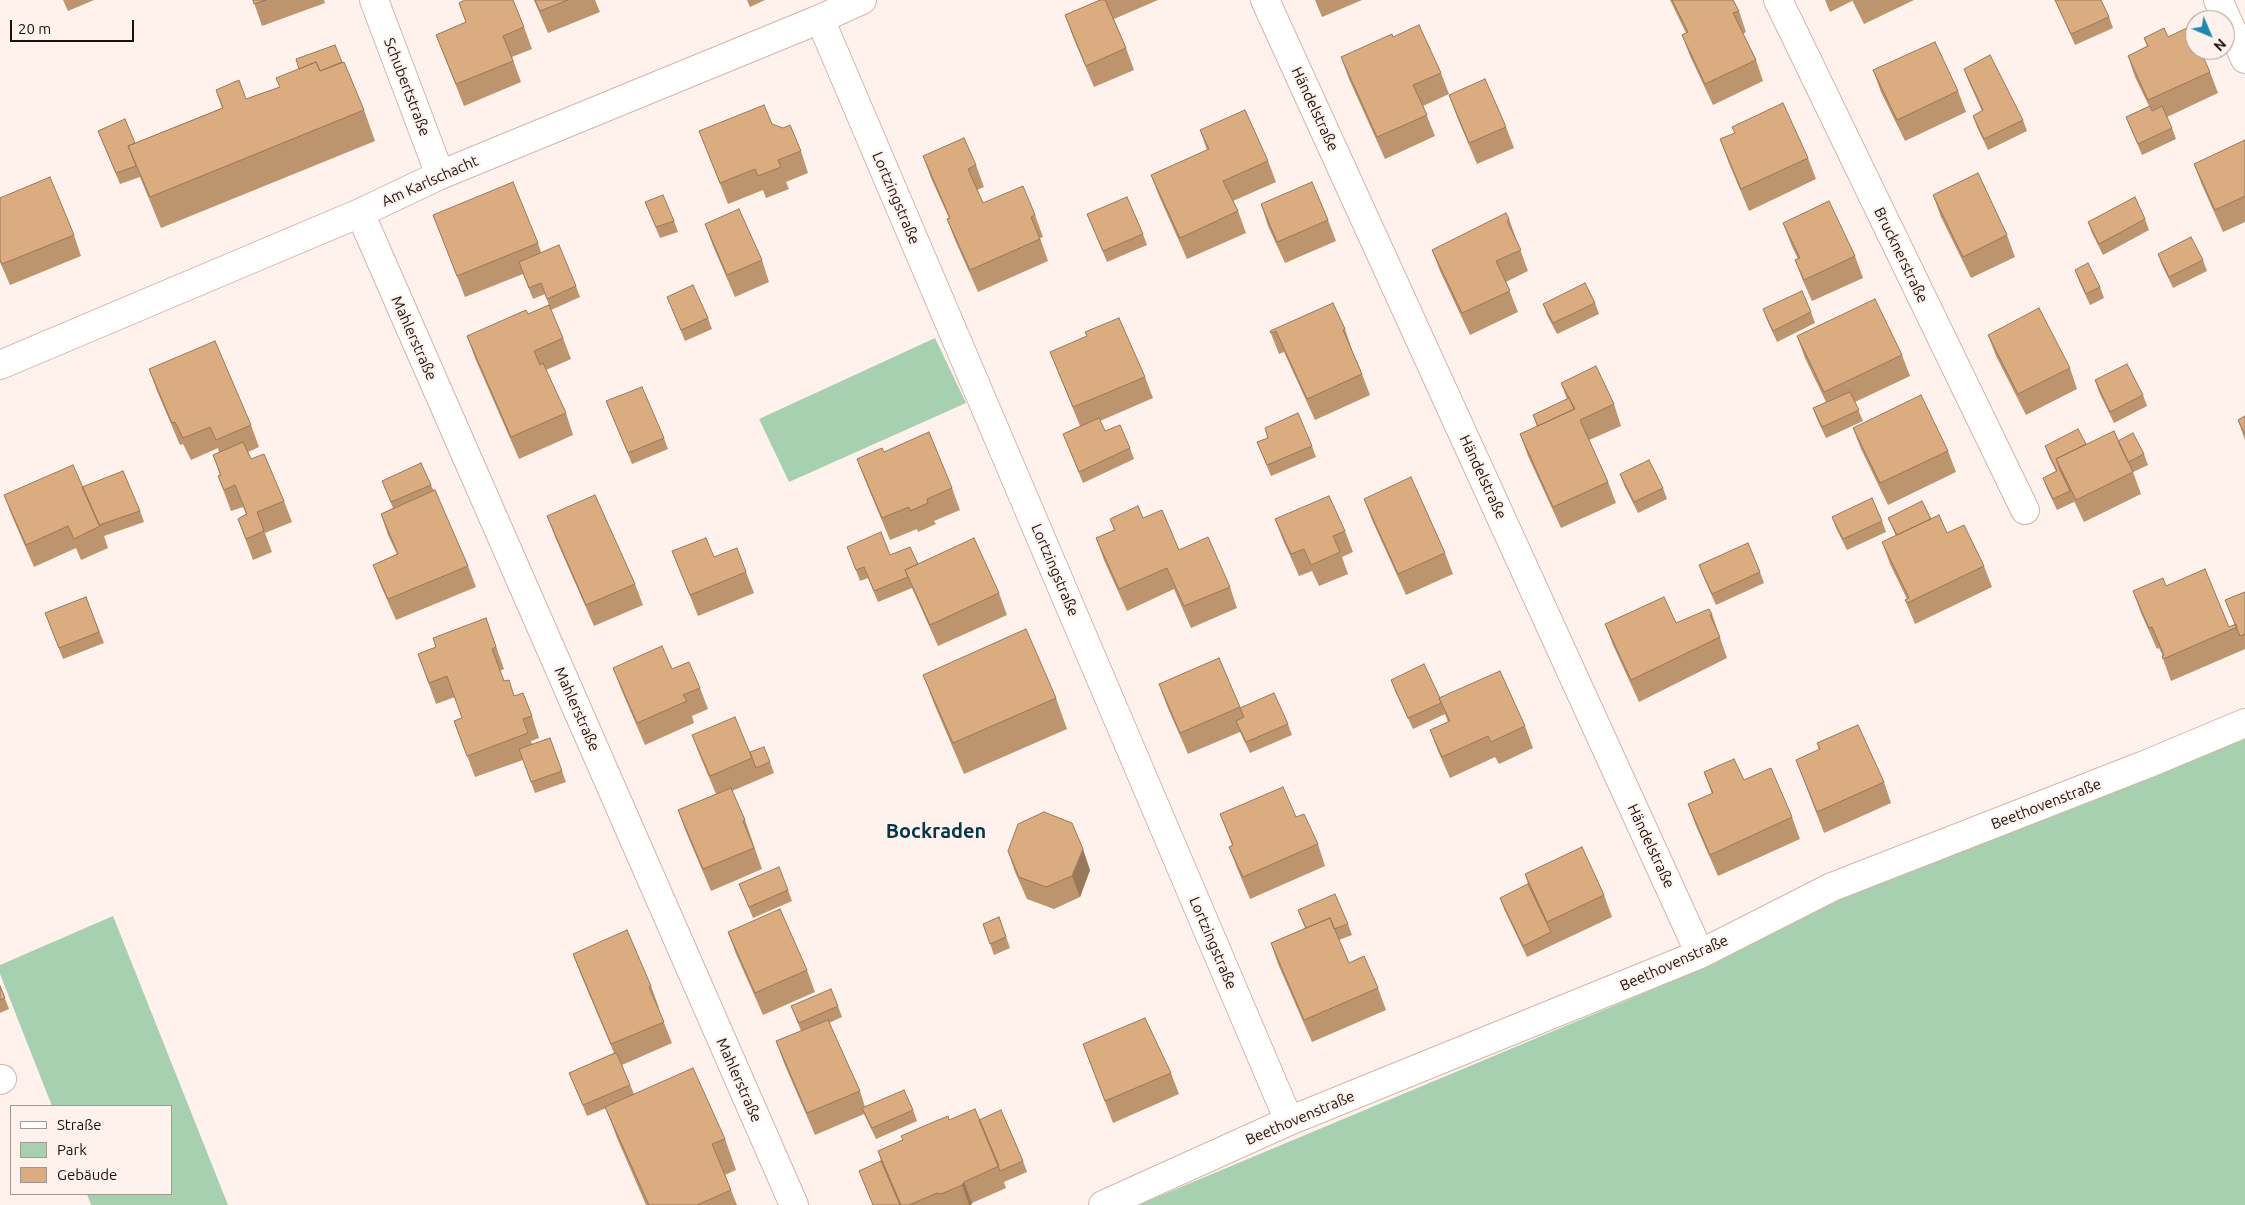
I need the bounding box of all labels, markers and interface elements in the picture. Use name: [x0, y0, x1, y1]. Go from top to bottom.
scale bar: [12, 10, 136, 42]
north arrow: [2185, 10, 2235, 60]
text: 20 m: [18, 20, 51, 37]
street label: Schubertstraße: [380, 35, 434, 139]
text: N: [2211, 36, 2229, 54]
street label: Händelstraße: [1288, 64, 1342, 154]
street label: Lortzingstraße: [868, 149, 924, 247]
street label: Am Karlschacht: [379, 152, 481, 210]
street label: Brucknerstraße: [1870, 204, 1932, 306]
street label: Mahlerstraße: [387, 293, 441, 383]
street label: Händelstraße: [1456, 432, 1510, 522]
street label: Lortzingstraße: [1027, 521, 1083, 619]
street label: Mahlerstraße: [550, 664, 604, 754]
street label: Beethovenstraße: [1988, 775, 2104, 833]
street label: Händelstraße: [1624, 801, 1678, 891]
district label: Bockraden: [886, 819, 986, 843]
street label: Lortzingstraße: [1185, 894, 1241, 992]
street label: Beethovenstraße: [1617, 931, 1731, 995]
street label: Mahlerstraße: [712, 1035, 766, 1125]
street label: Beethovenstraße: [1243, 1087, 1357, 1149]
legend: [10, 1105, 172, 1195]
text: Straße: [57, 1116, 101, 1133]
text: Park: [57, 1141, 87, 1158]
text: Gebäude: [57, 1166, 117, 1183]

